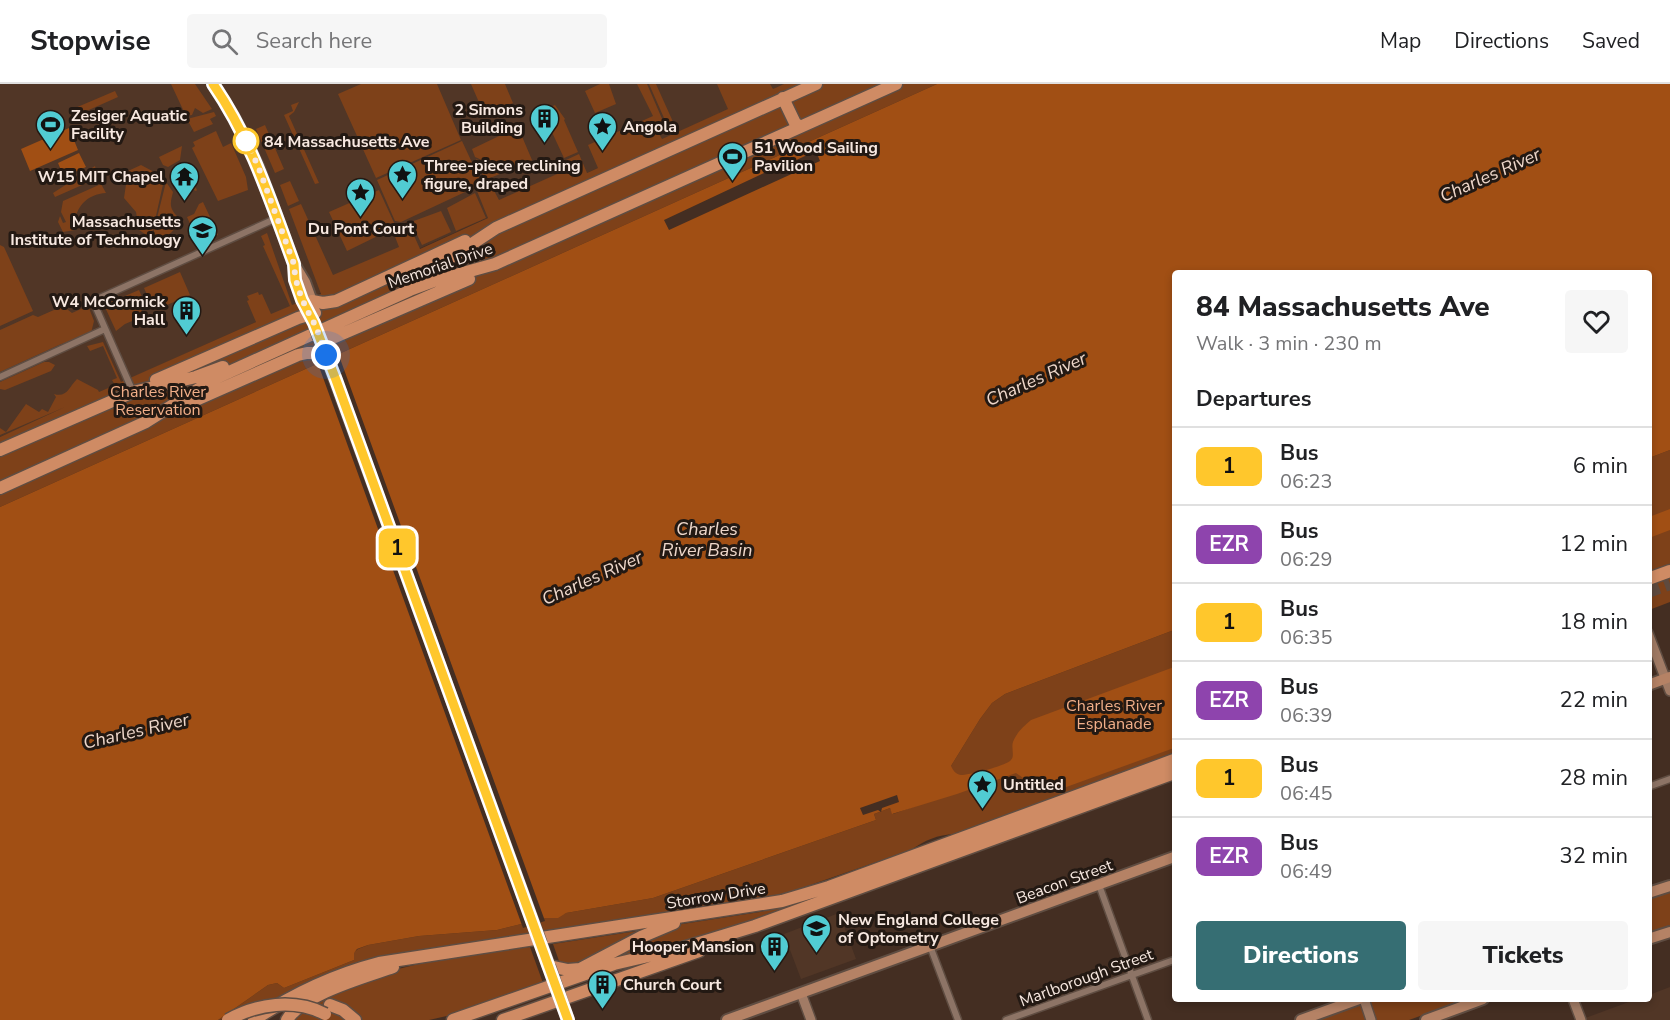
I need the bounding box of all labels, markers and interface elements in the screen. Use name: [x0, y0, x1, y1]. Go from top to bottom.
search box: [187, 14, 607, 68]
text: Stopwise: [30, 22, 151, 60]
icon: search: [208, 25, 241, 58]
text: Search here: [256, 26, 372, 56]
text: Map: [1380, 27, 1421, 55]
text: Directions: [1454, 27, 1549, 55]
text: Saved: [1582, 27, 1640, 55]
place label: 2 Simons Building: [454, 99, 523, 139]
building icon: 2 Simons Building: [528, 102, 560, 144]
place label: Zesiger Aquatic Facility: [71, 105, 188, 145]
sports icon: Zesiger Aquatic Facility: [34, 108, 66, 150]
place icon: Angola: [586, 110, 618, 152]
place label: Angola: [623, 116, 677, 138]
marker: 84 Massachusetts Ave: [233, 128, 259, 154]
place label: 84 Massachusetts Ave: [264, 131, 430, 153]
place label: 51 Wood Sailing Pavilion: [754, 137, 878, 177]
sports icon: 51 Wood Sailing Pavilion: [717, 140, 749, 182]
water label: Charles River: [1436, 142, 1545, 208]
place label: Three-piece reclining figure, draped: [424, 155, 581, 195]
place icon: Three-piece reclining figure, draped: [387, 158, 419, 200]
temple icon: W15 MIT Chapel: [169, 160, 201, 202]
place label: W15 MIT Chapel: [38, 166, 164, 188]
place icon: Du Pont Court: [345, 176, 377, 218]
place label: Massachusetts Institute of Technology: [10, 211, 182, 251]
school or university icon: Massachusetts Institute of Technology: [186, 214, 218, 256]
place label: Du Pont Court: [308, 218, 415, 240]
street label: Memorial Drive: [385, 238, 496, 294]
text: 84 Massachusetts Ave: [1196, 288, 1490, 326]
button: heart: [1565, 290, 1628, 353]
place label: W4 McCormick Hall: [52, 291, 165, 331]
building icon: W4 McCormick Hall: [170, 294, 202, 336]
text: Walk · 3 min · 230 m: [1196, 330, 1382, 357]
your location: [311, 340, 341, 370]
water label: Charles River: [982, 346, 1091, 412]
park label: Charles River Reservation: [110, 381, 206, 421]
text: Departures: [1196, 384, 1311, 414]
text: Bus: [1280, 438, 1319, 468]
text: 6 min: [1573, 451, 1628, 481]
text: 1: [1223, 452, 1235, 480]
text: 06:23: [1280, 468, 1333, 495]
text: Bus: [1280, 516, 1319, 546]
water label: Charles River Basin: [662, 517, 752, 562]
line badge: 1: [378, 528, 416, 568]
text: 12 min: [1560, 529, 1628, 559]
text: EZR: [1209, 530, 1249, 558]
text: 1: [391, 534, 403, 562]
water label: Charles River: [538, 545, 647, 611]
text: 06:29: [1280, 546, 1333, 573]
text: Bus: [1280, 594, 1319, 624]
text: 18 min: [1560, 607, 1628, 637]
text: 1: [1223, 608, 1235, 636]
text: 06:35: [1280, 624, 1333, 651]
text: Bus: [1280, 672, 1319, 702]
text: 22 min: [1560, 685, 1628, 715]
text: EZR: [1209, 686, 1249, 714]
park label: Charles River Esplanade: [1066, 695, 1162, 735]
text: 06:39: [1280, 702, 1333, 729]
water label: Charles River: [81, 707, 192, 755]
text: Bus: [1280, 750, 1319, 780]
text: 28 min: [1560, 763, 1628, 793]
text: 1: [1223, 764, 1235, 792]
place icon: Untitled: [966, 768, 998, 810]
place label: Untitled: [1003, 774, 1064, 796]
text: 06:45: [1280, 780, 1333, 807]
text: Bus: [1280, 828, 1319, 858]
text: 32 min: [1560, 841, 1628, 871]
text: EZR: [1209, 842, 1249, 870]
street label: Beacon Street: [1013, 854, 1116, 910]
text: 06:49: [1280, 858, 1333, 885]
street label: Storrow Drive: [665, 877, 767, 915]
place label: New England College of Optometry: [838, 909, 999, 949]
school or university icon: New England College of Optometry: [801, 912, 833, 954]
button: Directions: [1196, 921, 1406, 990]
button: Tickets: [1418, 921, 1628, 990]
building icon: Hooper Mansion: [759, 930, 791, 972]
place label: Hooper Mansion: [632, 936, 754, 958]
street label: Marlborough Street: [1017, 943, 1157, 1012]
building icon: Church Court: [586, 968, 618, 1010]
place label: Church Court: [623, 974, 722, 996]

